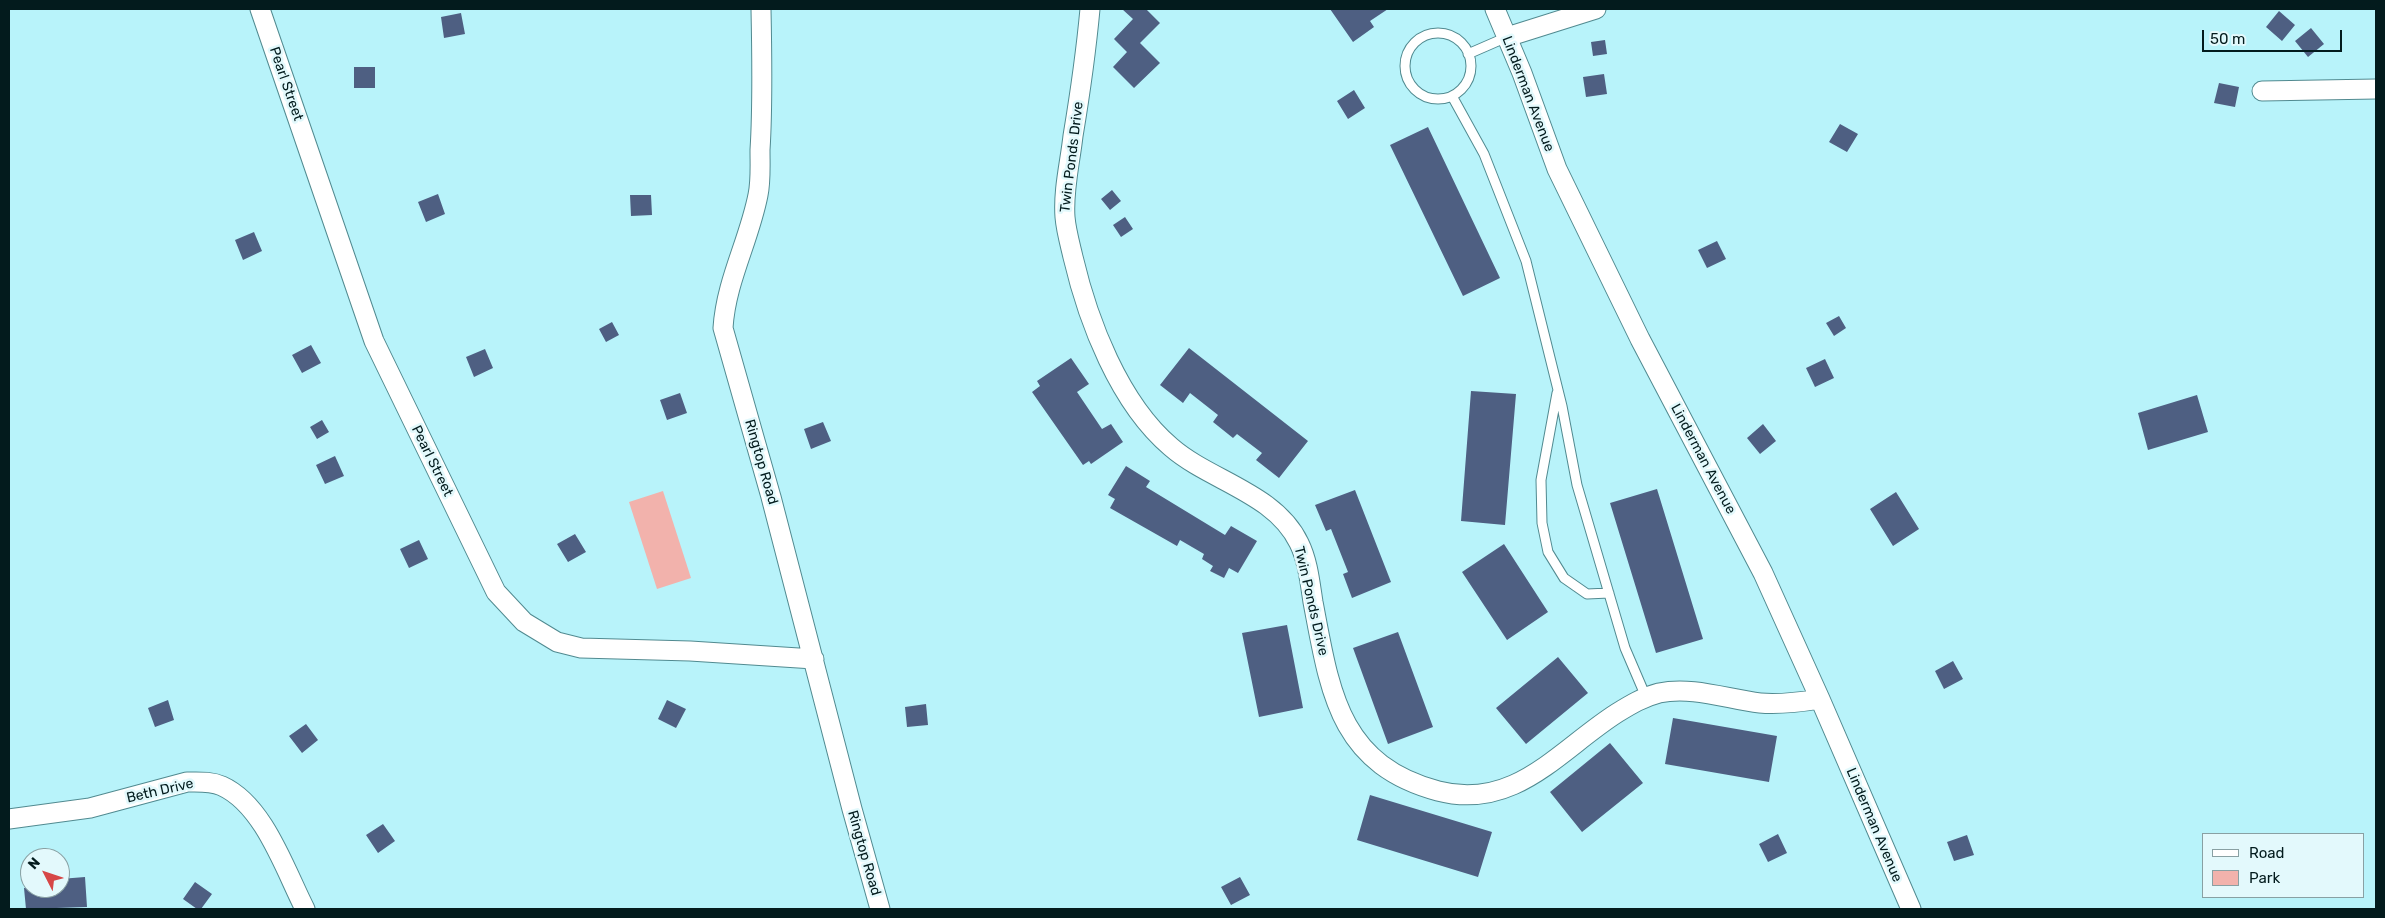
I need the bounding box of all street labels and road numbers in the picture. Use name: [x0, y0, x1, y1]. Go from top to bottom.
street label: Linderman Avenue: [1498, 34, 1558, 154]
street label: Pearl Street: [266, 45, 306, 123]
street label: Twin Ponds Drive: [1057, 101, 1087, 213]
street label: Linderman Avenue: [1667, 401, 1739, 517]
street label: Ringtop Road: [741, 417, 781, 507]
street label: Pearl Street: [408, 423, 456, 499]
street label: Twin Ponds Drive: [1290, 545, 1332, 657]
street label: Linderman Avenue: [1842, 765, 1906, 885]
street label: Beth Drive: [125, 775, 195, 807]
street label: Ringtop Road: [844, 808, 884, 898]

